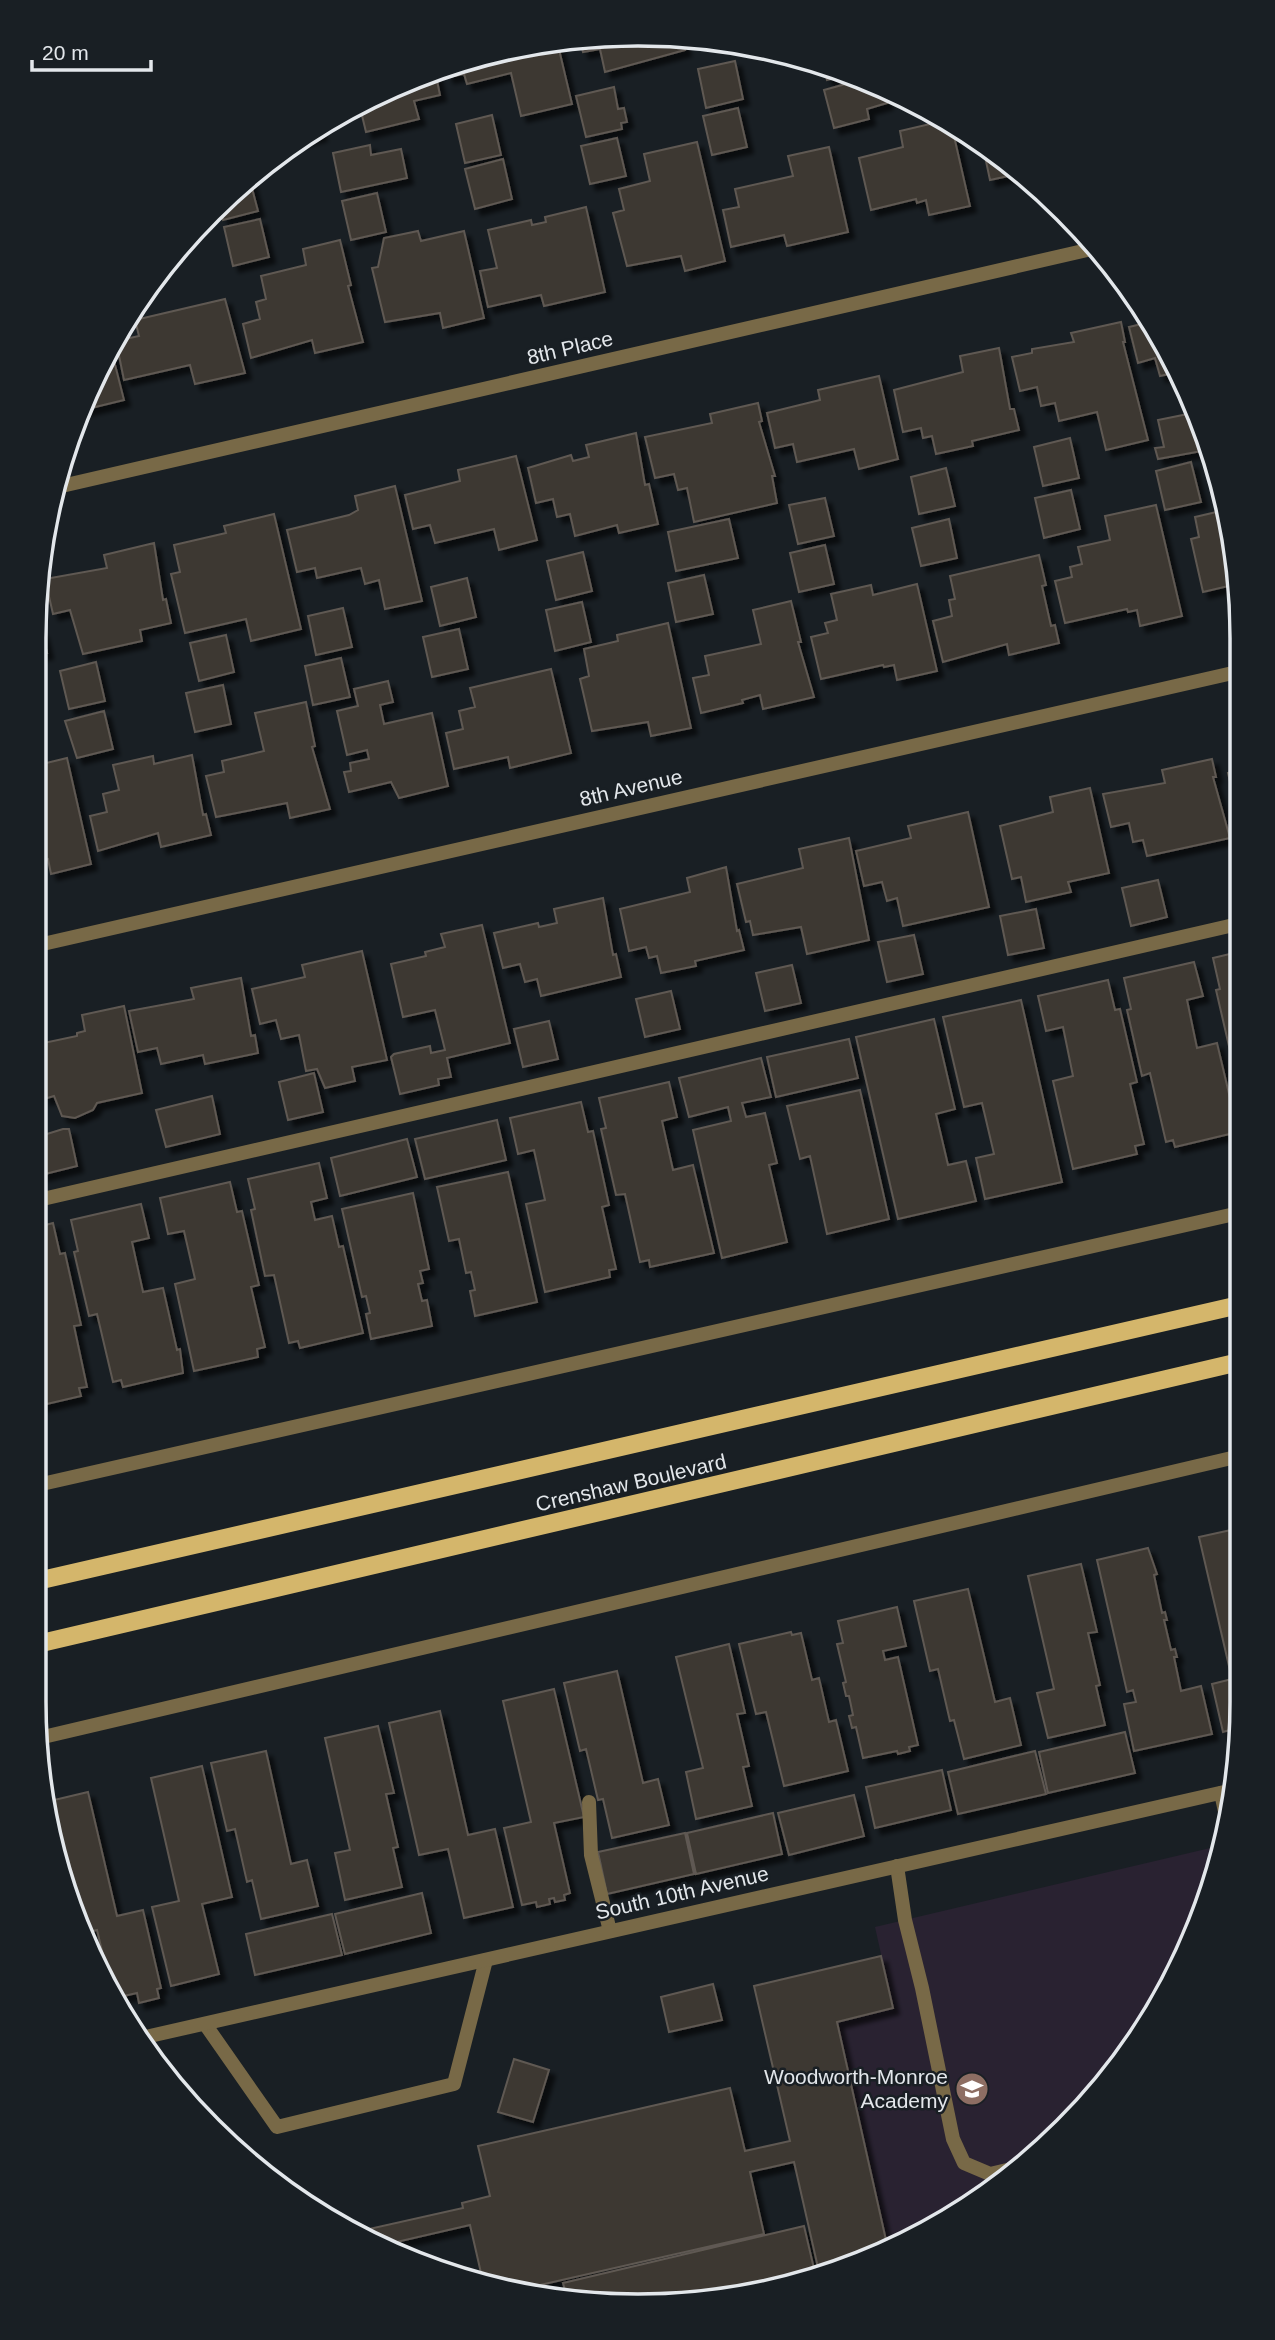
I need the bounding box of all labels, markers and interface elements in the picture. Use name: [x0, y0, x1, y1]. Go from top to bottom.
scale bar: [32, 28, 150, 72]
text: 20 m: [42, 41, 89, 64]
street label: 8th Place: [525, 326, 615, 369]
street label: 8th Avenue: [577, 765, 684, 810]
street label: Crenshaw Boulevard: [533, 1449, 728, 1516]
street label: South 10th Avenue: [593, 1861, 771, 1924]
place label: Woodworth-Monroe Academy: [764, 2065, 948, 2112]
school or university icon: Woodworth-Monroe Academy: [953, 2070, 991, 2108]

